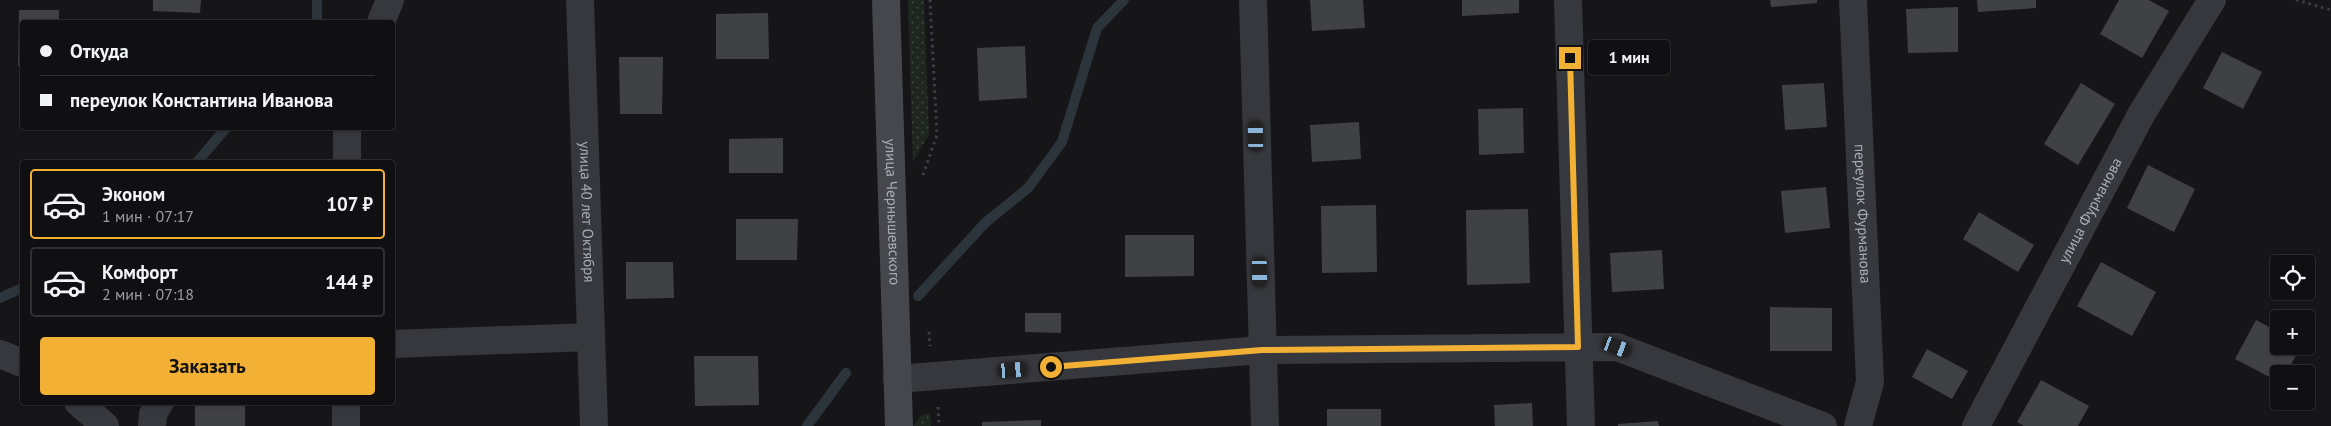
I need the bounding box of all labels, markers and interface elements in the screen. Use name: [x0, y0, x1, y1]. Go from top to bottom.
text: Откуда: [70, 39, 129, 63]
callout: 1 мин: [1588, 40, 1670, 76]
route end: [1559, 47, 1581, 69]
text: 1 мин: [1608, 47, 1650, 67]
text: переулок Константина Иванова: [70, 88, 333, 112]
car: [1248, 121, 1263, 151]
street label: улица Чернышевского: [881, 138, 905, 285]
street label: улица 40 лет Октября: [576, 141, 599, 283]
street label: переулок Фурманова: [1850, 144, 1876, 284]
street label: улица Фурманова: [2054, 154, 2126, 266]
icon: car: [42, 182, 87, 227]
text: Эконом: [102, 182, 165, 206]
text: 107 ₽: [326, 192, 373, 216]
text: 1 мин · 07:17: [102, 206, 194, 226]
map controls: [2270, 255, 2315, 410]
button: locate: [2270, 255, 2315, 300]
car: [1252, 257, 1267, 287]
icon: car: [42, 260, 87, 305]
text: Комфорт: [102, 260, 178, 284]
text: 144 ₽: [325, 270, 373, 294]
text: 2 мин · 07:18: [102, 284, 194, 304]
button: +: [2270, 310, 2315, 355]
car: [1600, 335, 1633, 359]
button: Заказать: [40, 337, 375, 395]
route start: [1040, 356, 1062, 378]
car: [997, 361, 1028, 379]
button: −: [2270, 365, 2315, 410]

